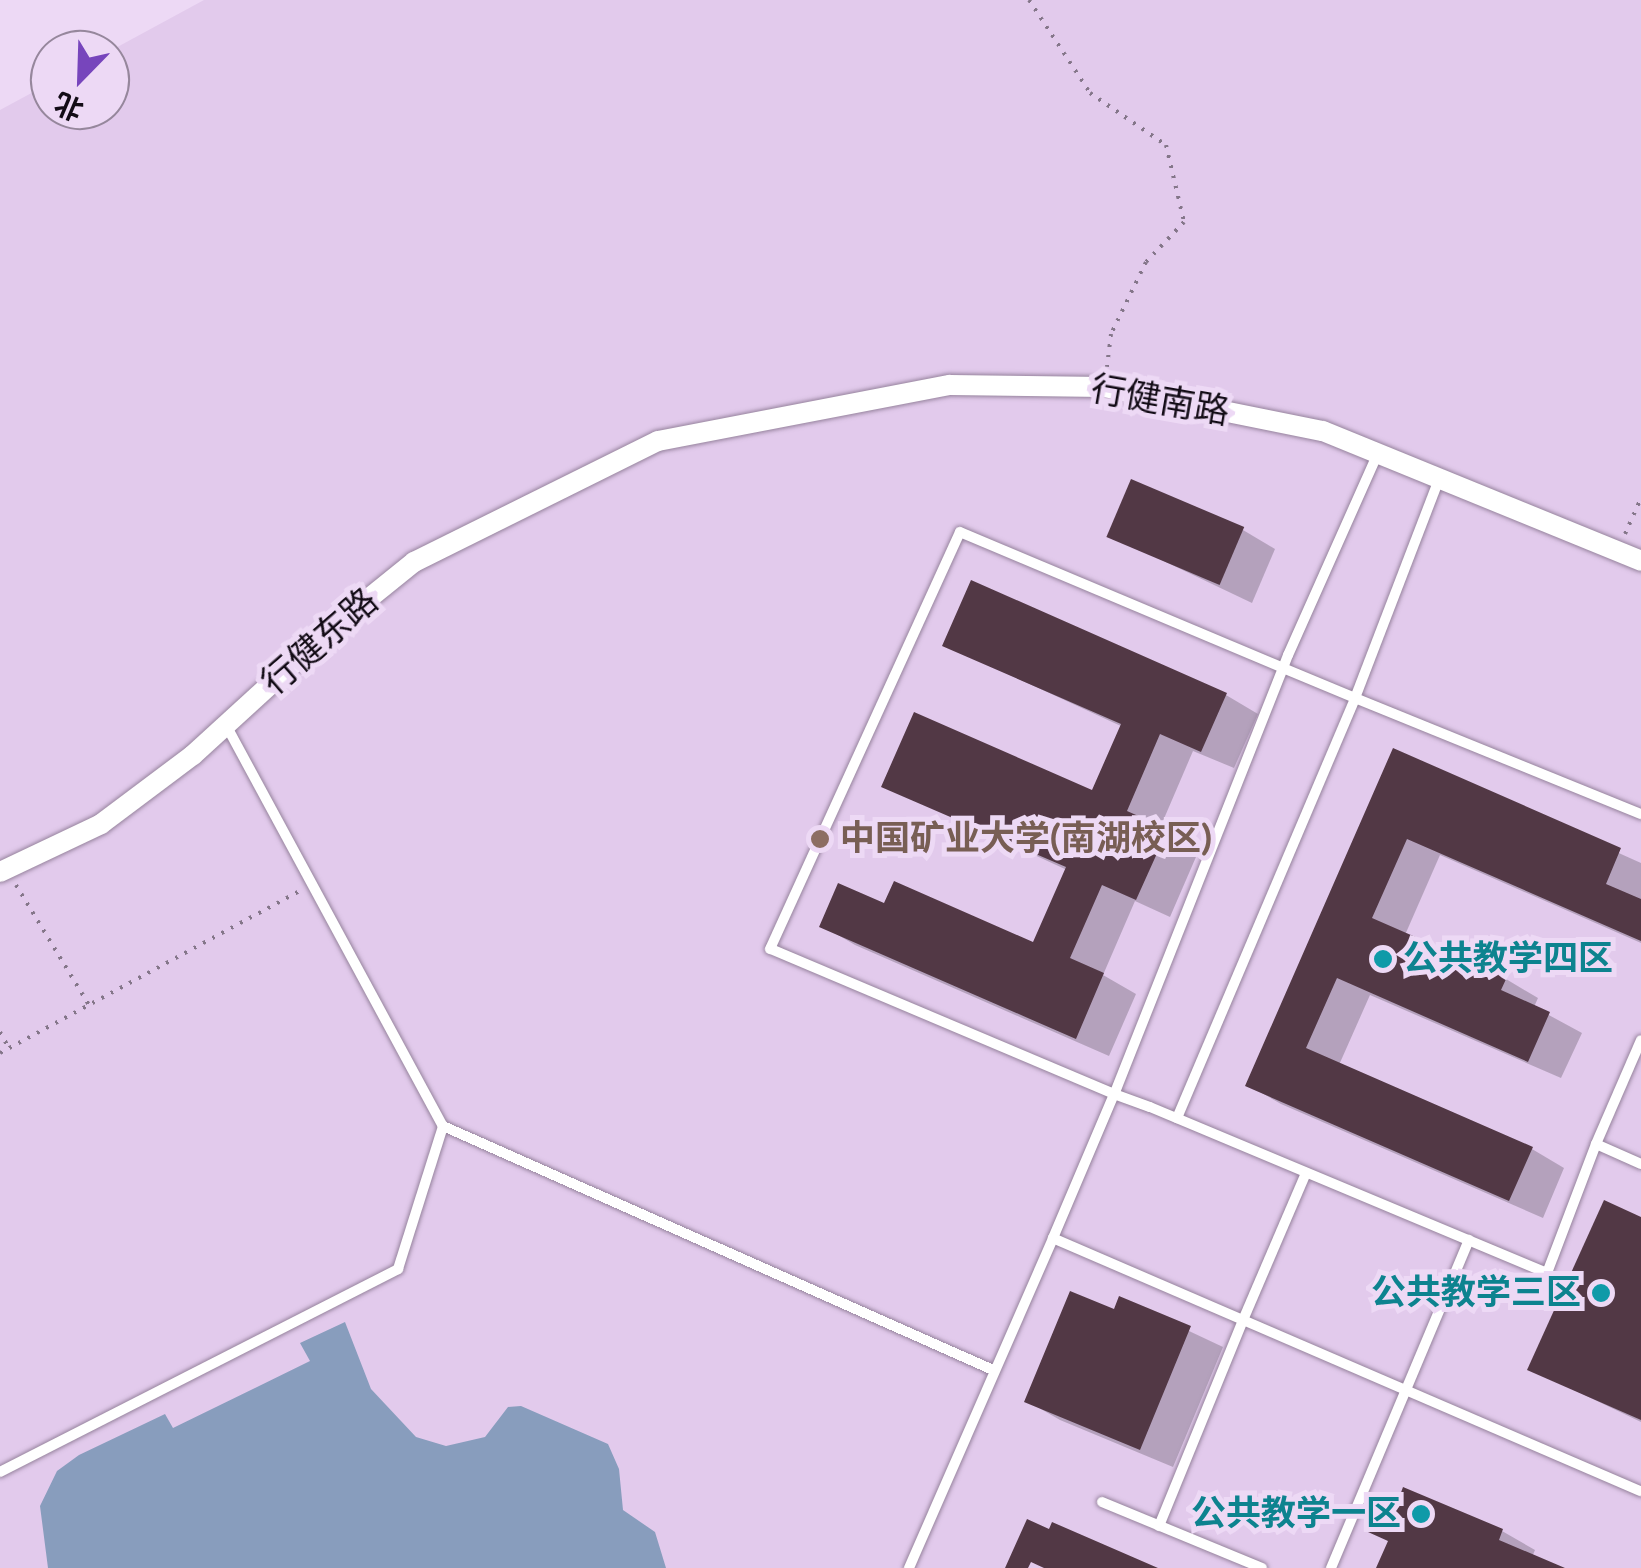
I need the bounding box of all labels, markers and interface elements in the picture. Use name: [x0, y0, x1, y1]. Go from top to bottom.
north arrow: [30, 30, 130, 130]
text: 北: [50, 85, 89, 127]
street label: 行健南路: [1087, 368, 1233, 434]
street label: 行健东路: [253, 580, 387, 704]
place label: 中国矿业大学(南湖校区): [840, 818, 1212, 860]
marker: 中国矿业大学(南湖校区): [809, 828, 831, 850]
place label: 公共教学四区: [1403, 938, 1613, 980]
marker: 公共教学四区: [1372, 948, 1394, 970]
place label: 公共教学三区: [1371, 1272, 1581, 1314]
marker: 公共教学三区: [1590, 1282, 1612, 1304]
place label: 公共教学一区: [1191, 1493, 1401, 1535]
marker: 公共教学一区: [1410, 1503, 1432, 1525]

